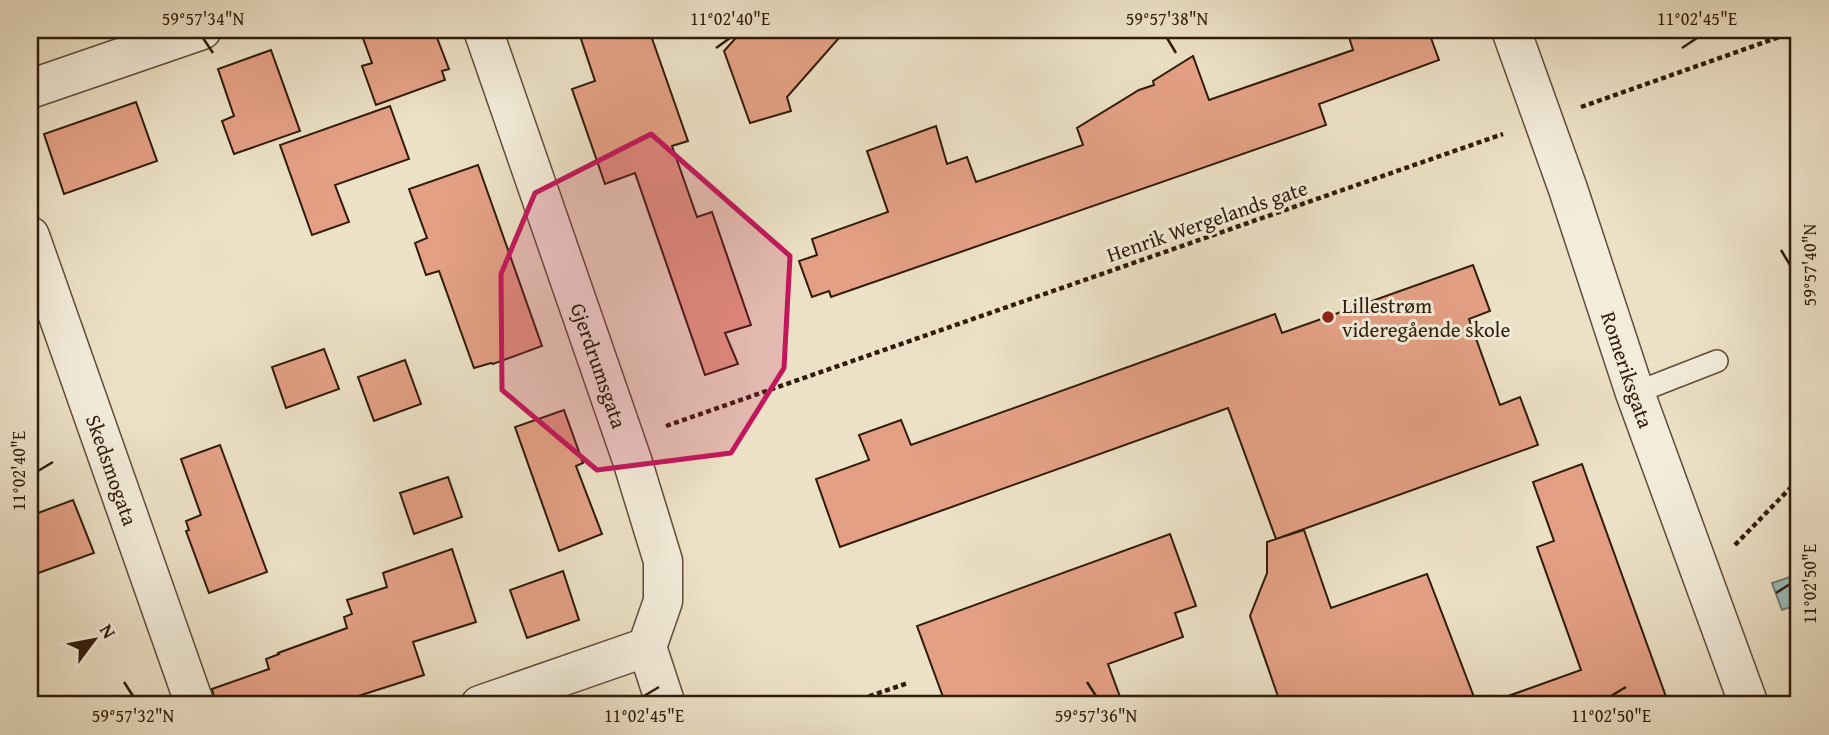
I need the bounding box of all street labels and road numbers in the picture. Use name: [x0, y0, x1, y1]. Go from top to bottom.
street label: Henrik Wergelands gate: [1102, 172, 1312, 270]
street label: Gjerdrumsgata: [563, 299, 635, 432]
street label: Romeriksgata: [1594, 307, 1662, 432]
street label: Skedsmogata: [79, 410, 146, 530]

